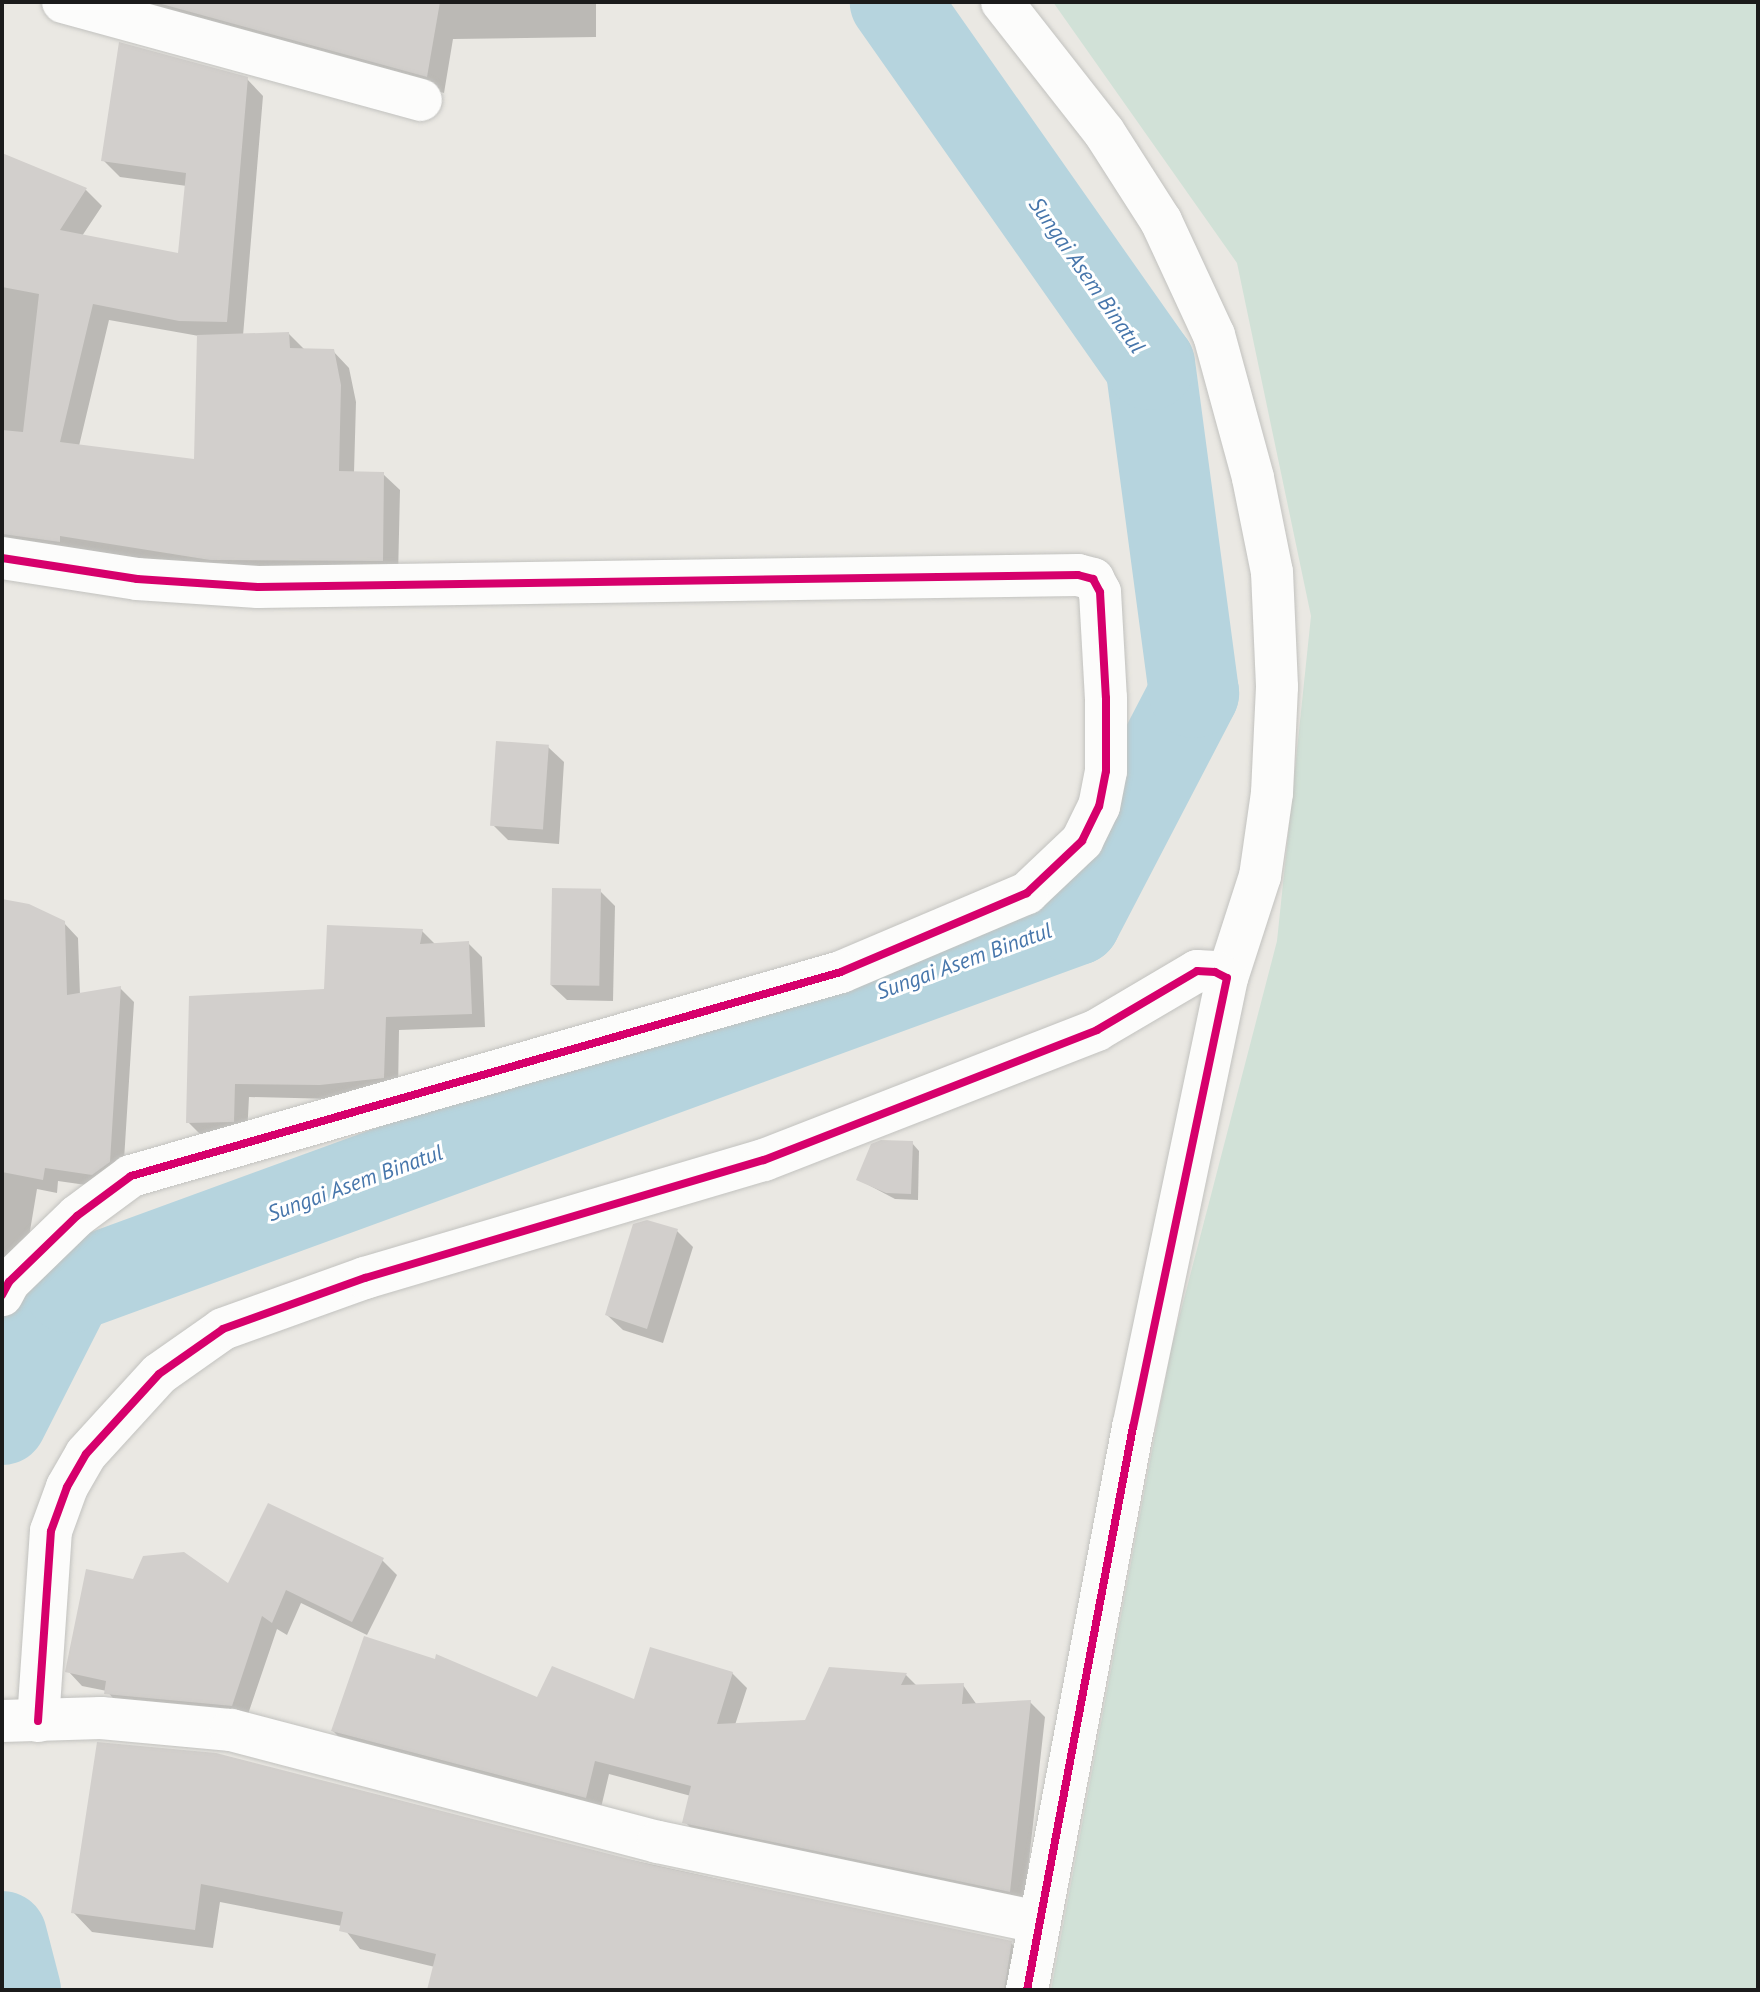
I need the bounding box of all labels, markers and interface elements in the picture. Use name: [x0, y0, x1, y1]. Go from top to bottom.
water label: Sungai Asem Binatul: [1023, 192, 1151, 358]
water label: Sungai Asem Binatul: [872, 917, 1056, 1005]
water label: Sungai Asem Binatul: [263, 1139, 447, 1227]

